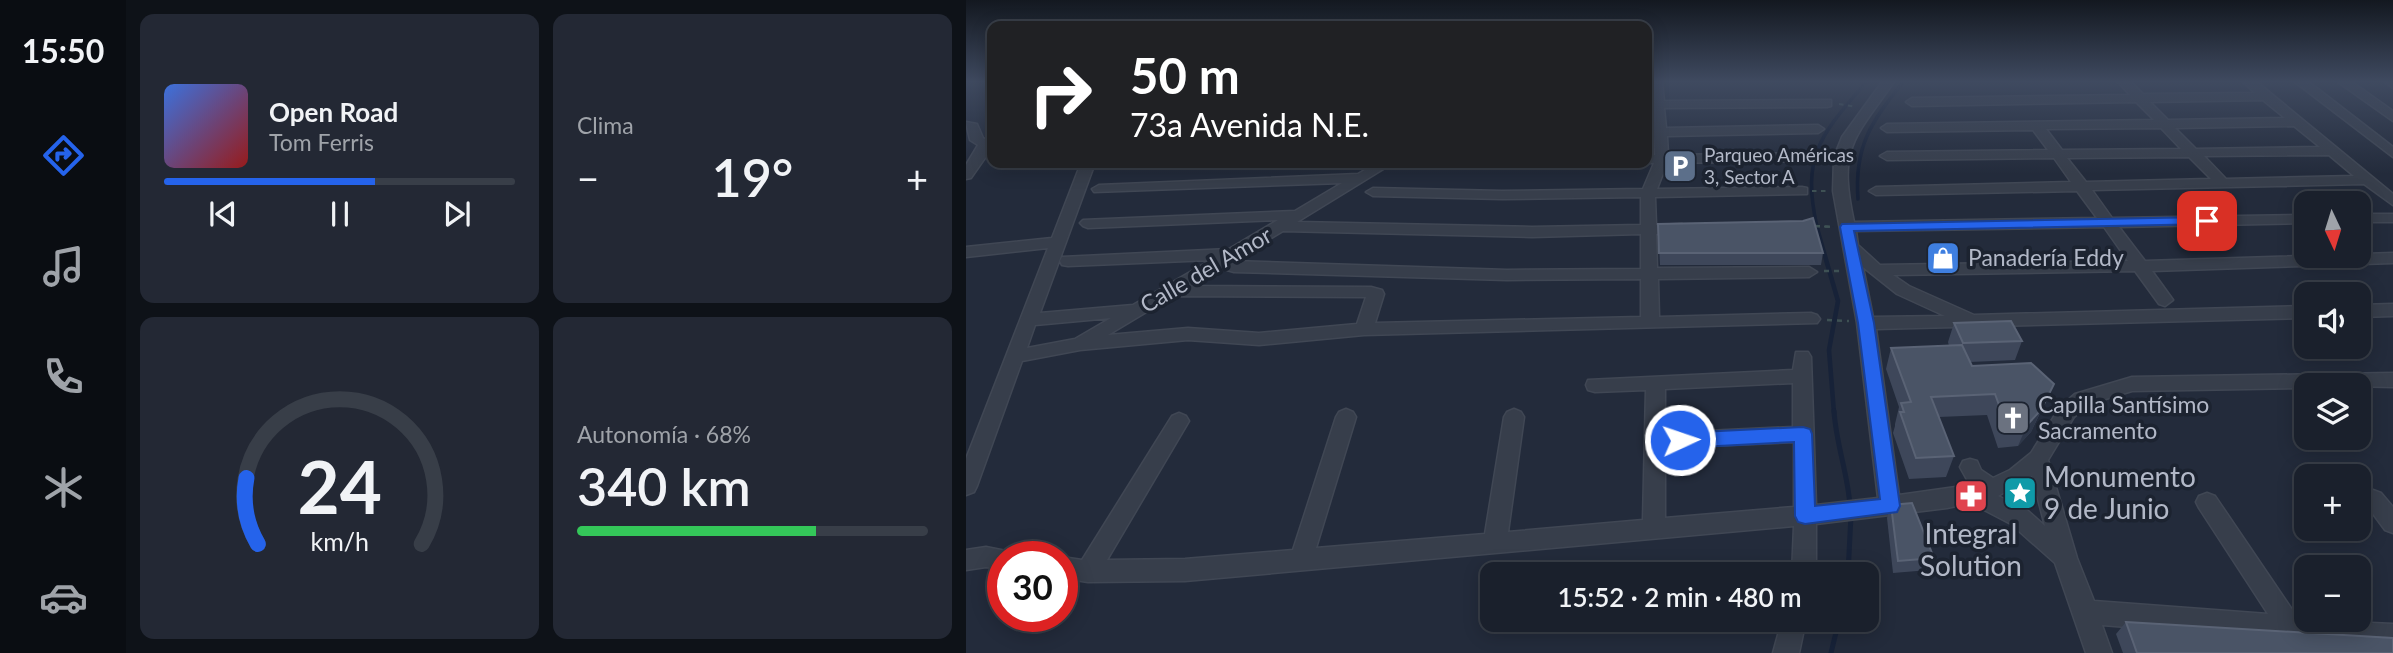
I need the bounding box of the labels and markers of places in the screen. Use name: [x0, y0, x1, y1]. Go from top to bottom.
place label: Parqueo Américas 3, Sector A: [1704, 143, 1854, 188]
parking icon: Parqueo Américas 3, Sector A: [1661, 147, 1699, 185]
pin: [2177, 191, 2237, 251]
shop icon: Panadería Eddy: [1924, 239, 1962, 277]
place label: Panadería Eddy: [1968, 243, 2124, 271]
place label: Capilla Santísimo Sacramento: [2038, 390, 2209, 444]
church icon: Capilla Santísimo Sacramento: [1994, 399, 2032, 437]
place label: Monumento 9 de Junio: [2044, 459, 2196, 525]
place icon: Monumento 9 de Junio: [2001, 474, 2039, 512]
pharmacy icon: Integral Solution: [1952, 477, 1990, 515]
place label: Integral Solution: [1920, 516, 2022, 582]

